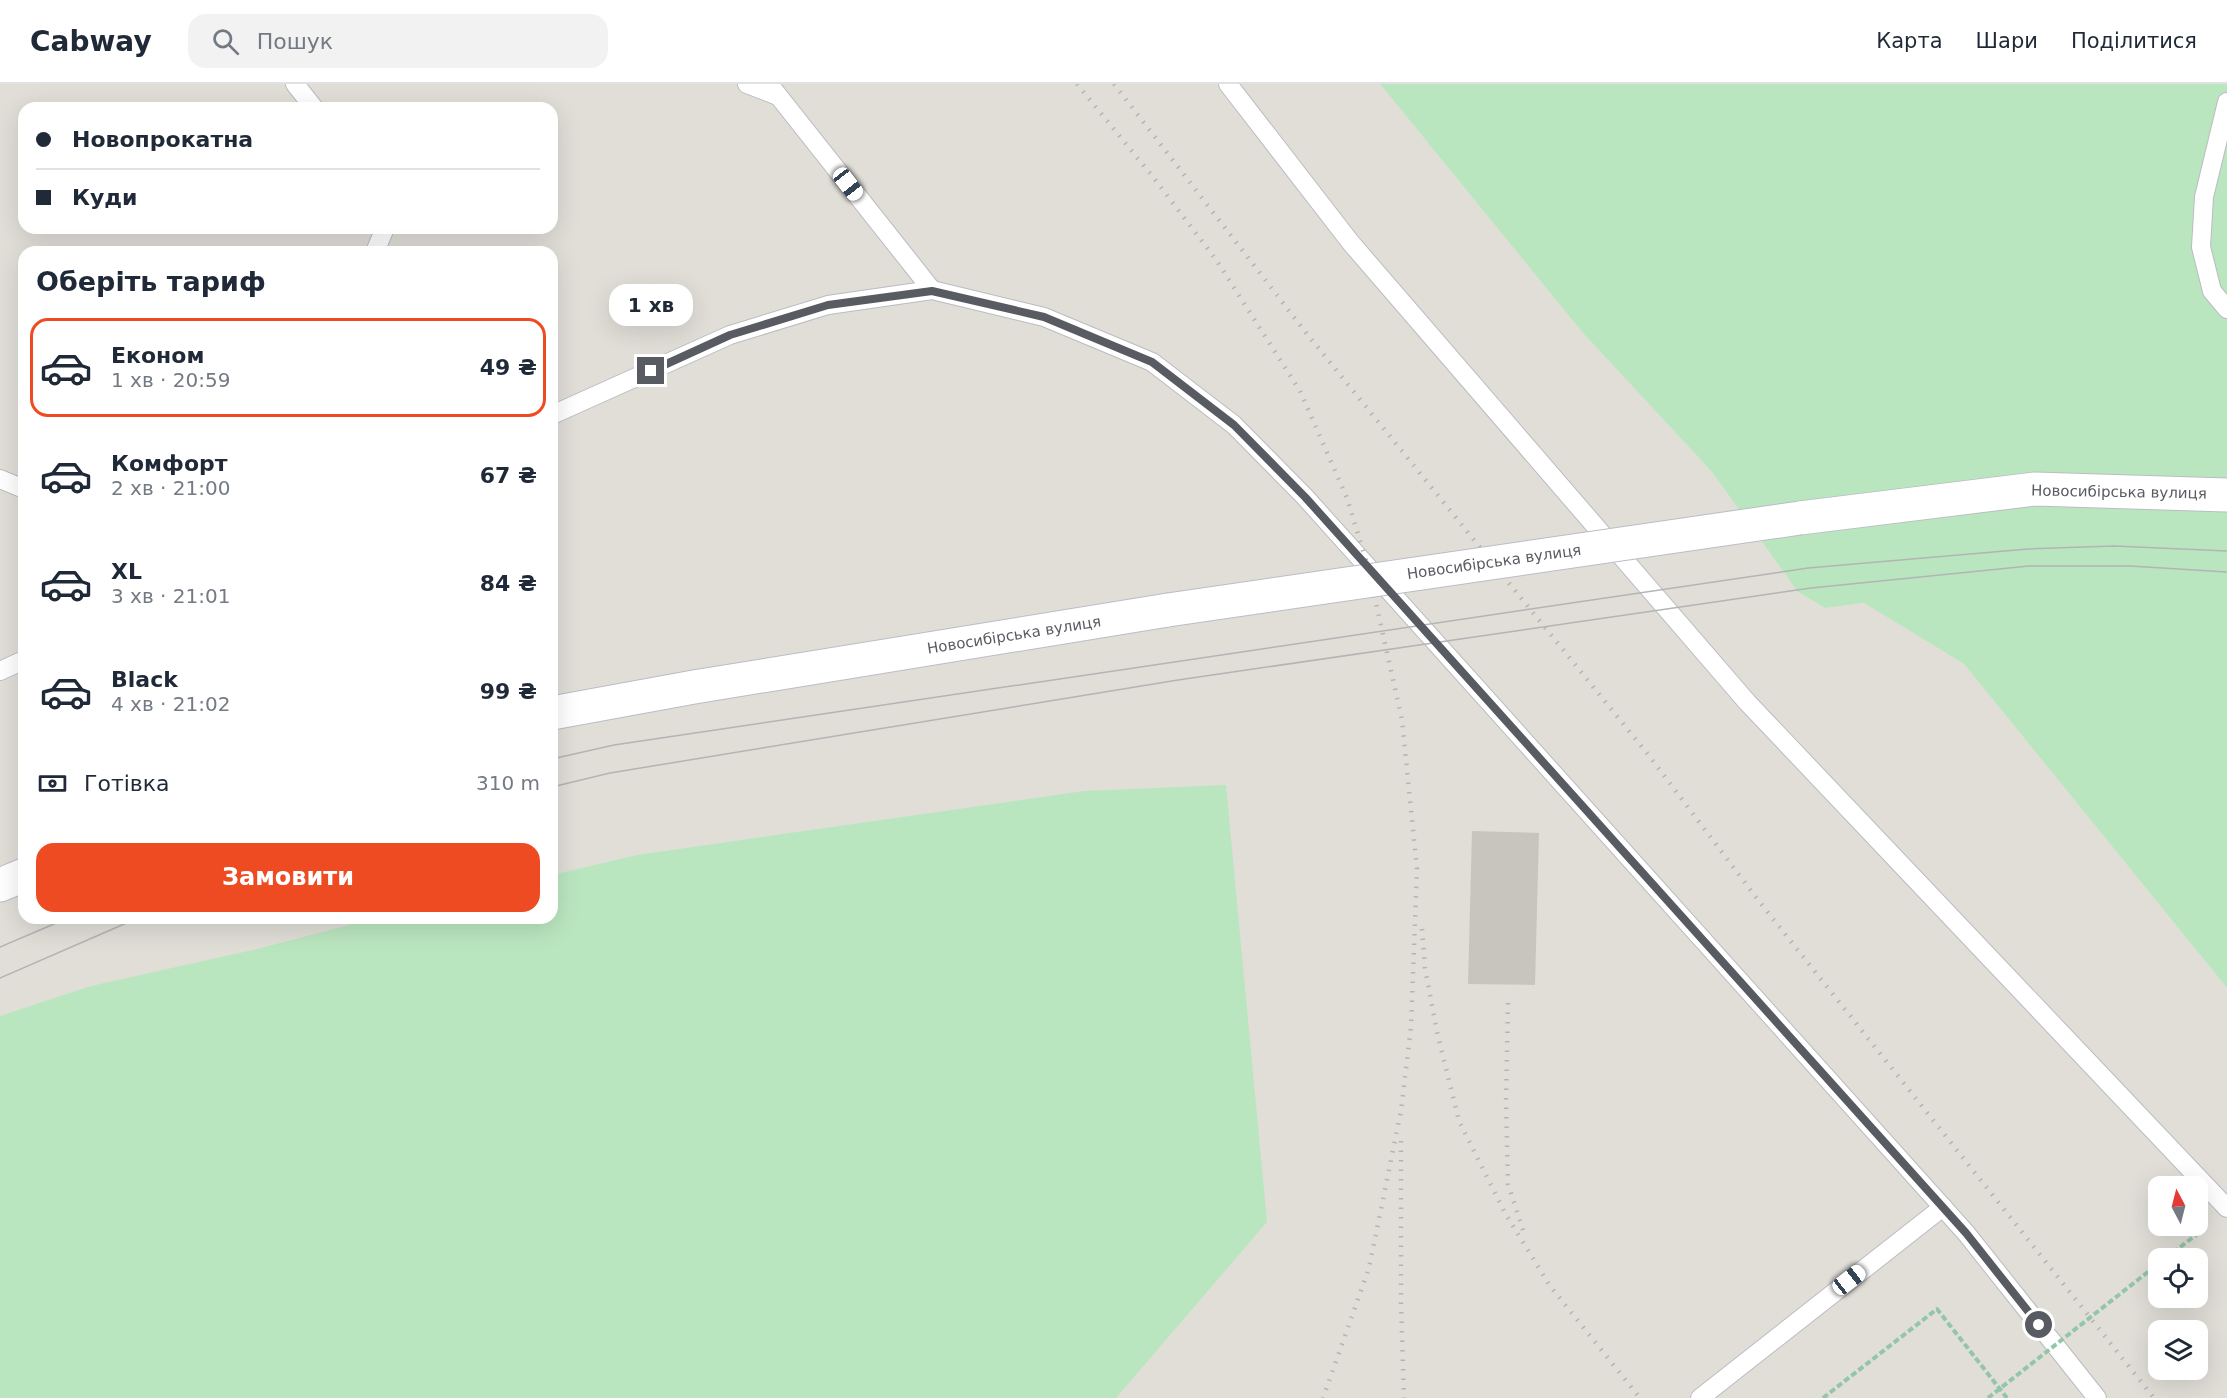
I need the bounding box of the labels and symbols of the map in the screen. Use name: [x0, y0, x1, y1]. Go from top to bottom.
car: [830, 164, 866, 204]
callout: 1 хв: [609, 284, 693, 326]
route end: [637, 357, 664, 384]
street label: Новосибірська вулиця: [2031, 481, 2207, 503]
street label: Новосибірська вулиця: [1406, 541, 1582, 583]
street label: Новосибірська вулиця: [926, 612, 1102, 658]
north arrow: [2148, 1176, 2208, 1236]
car: [1829, 1262, 1869, 1298]
route start: [2025, 1311, 2052, 1338]

